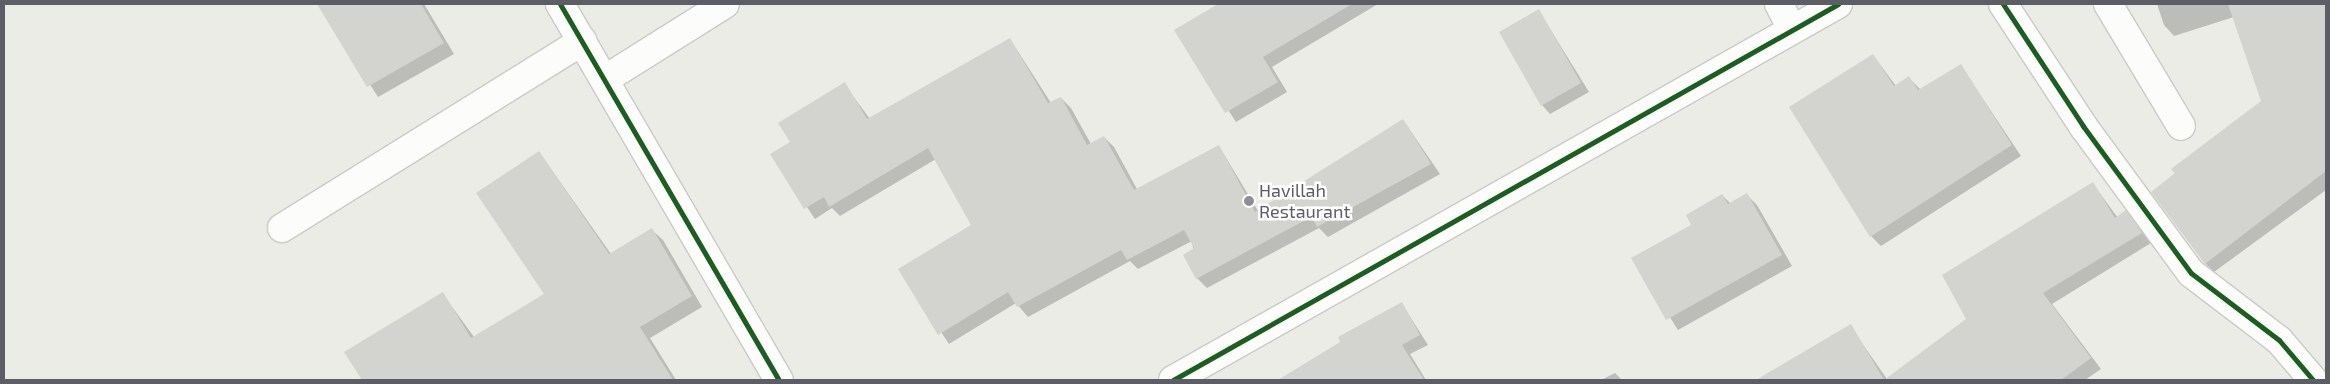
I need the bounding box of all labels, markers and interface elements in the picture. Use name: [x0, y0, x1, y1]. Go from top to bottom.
place label: Havillah Restaurant: [1259, 180, 1350, 222]
marker: Havillah Restaurant: [1243, 195, 1255, 207]

